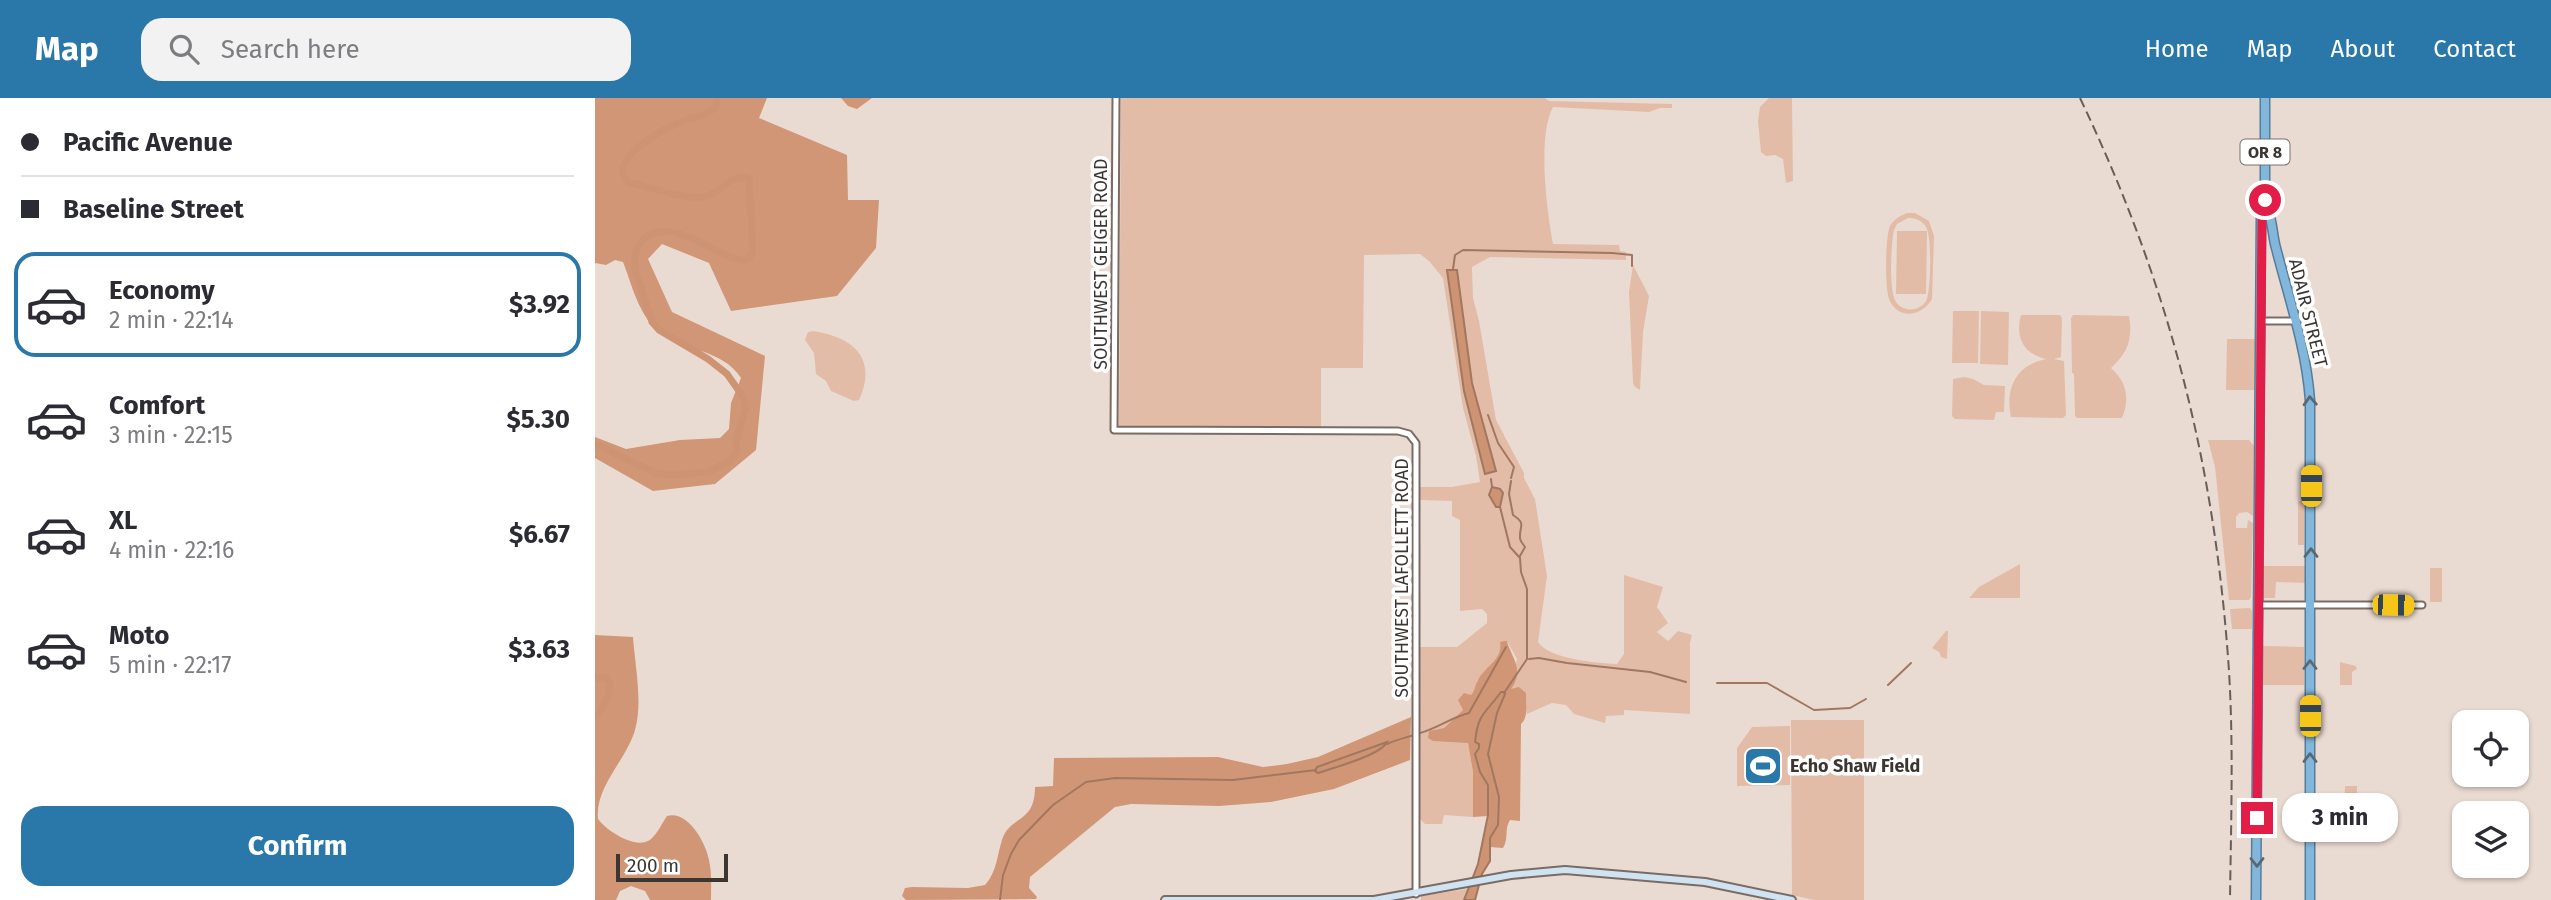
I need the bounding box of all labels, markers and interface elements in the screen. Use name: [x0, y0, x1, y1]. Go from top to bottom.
search box: [141, 18, 631, 81]
text: Map: [35, 29, 99, 69]
icon: search: [165, 30, 203, 68]
text: Search here: [221, 34, 360, 65]
text: Home: [2145, 35, 2209, 63]
text: Map: [2247, 35, 2293, 63]
text: About: [2331, 35, 2395, 63]
text: Contact: [2433, 35, 2516, 63]
text: Pacific Avenue: [63, 127, 233, 158]
road number: OR 8: [2241, 140, 2289, 164]
street label: SOUTHWEST GEIGER ROAD: [1090, 158, 1112, 370]
route start: [2249, 184, 2281, 216]
text: Baseline Street: [63, 194, 244, 225]
street label: ADAIR STREET: [2284, 256, 2332, 370]
icon: car: [25, 273, 88, 336]
text: Economy: [109, 275, 215, 306]
text: $3.92: [509, 289, 570, 320]
text: 2 min · 22:14: [109, 306, 233, 334]
icon: car: [25, 388, 88, 451]
text: Comfort: [109, 390, 205, 421]
one-way arrow: [2303, 395, 2318, 406]
text: $5.30: [506, 404, 570, 435]
text: 3 min · 22:15: [109, 421, 233, 449]
street label: SOUTHWEST LAFOLLETT ROAD: [1391, 458, 1413, 698]
car: [2301, 465, 2322, 507]
icon: car: [25, 503, 88, 566]
text: XL: [109, 505, 137, 536]
text: $6.67: [509, 519, 570, 550]
text: 4 min · 22:16: [109, 536, 234, 564]
one-way arrow: [2303, 547, 2319, 558]
car: [2372, 594, 2415, 616]
icon: car: [25, 618, 88, 681]
text: Moto: [109, 620, 169, 651]
text: $3.63: [508, 634, 570, 665]
text: 5 min · 22:17: [109, 651, 232, 679]
one-way arrow: [2302, 659, 2318, 670]
car: [2300, 695, 2321, 737]
map controls: [2452, 710, 2529, 878]
button: locate: [2452, 710, 2529, 787]
sports icon: Echo Shaw Field: [1742, 745, 1784, 787]
one-way arrow: [2302, 753, 2318, 763]
place label: Echo Shaw Field: [1790, 755, 1920, 777]
callout: 3 min: [2281, 794, 2397, 842]
button: layers: [2452, 801, 2529, 878]
route end: [2241, 802, 2273, 834]
text: 3 min: [2312, 803, 2368, 831]
button: Confirm: [21, 806, 574, 886]
scale bar: [616, 851, 728, 883]
text: 200 m: [627, 854, 679, 877]
one-way arrow: [2249, 857, 2265, 868]

